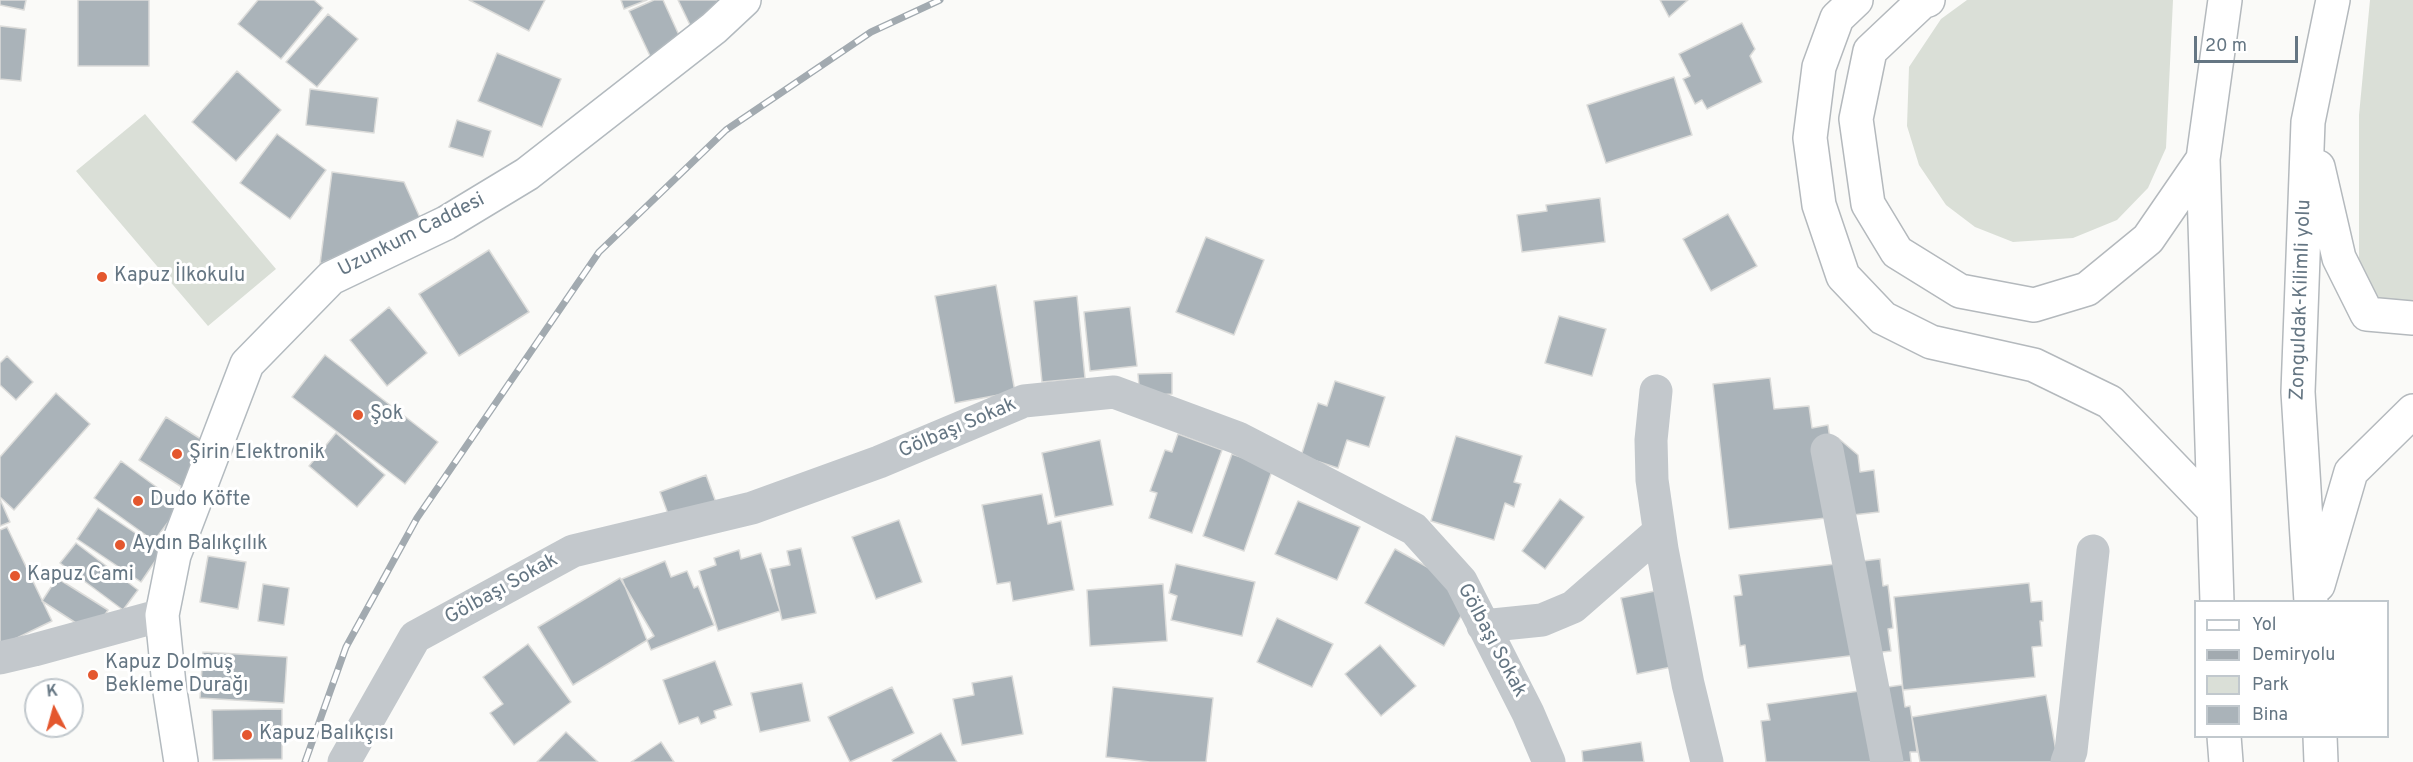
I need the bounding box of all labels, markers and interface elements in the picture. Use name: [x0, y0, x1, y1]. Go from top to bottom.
scale bar: [2197, 24, 2300, 62]
text: 20 m: [2205, 35, 2247, 58]
street label: Uzunkum Caddesi: [335, 189, 489, 283]
street label: Zonguldak-Kilimli yolu: [2286, 199, 2318, 401]
place label: Kapuz İlkokulu: [114, 265, 245, 289]
marker: Kapuz İlkokulu: [95, 270, 109, 284]
street label: Gölbaşı Sokak: [896, 393, 1020, 465]
place label: Şok: [370, 403, 403, 427]
marker: Şok: [351, 408, 365, 422]
place label: Şirin Elektronik: [189, 442, 325, 466]
marker: Şirin Elektronik: [170, 447, 184, 461]
place label: Dudo Köfte: [150, 489, 251, 513]
marker: Dudo Köfte: [131, 494, 145, 508]
place label: Aydın Balıkçılık: [132, 533, 268, 557]
marker: Aydın Balıkçılık: [113, 538, 127, 552]
street label: Gölbaşı Sokak: [441, 549, 563, 631]
place label: Kapuz Cami: [27, 564, 134, 588]
marker: Kapuz Cami: [8, 569, 22, 583]
street label: Gölbaşı Sokak: [1451, 580, 1531, 702]
legend: [2194, 600, 2389, 738]
text: Yol: [2252, 614, 2277, 637]
text: Demiryolu: [2252, 644, 2335, 667]
place label: Kapuz Dolmuş Bekleme Durağı: [105, 652, 248, 699]
marker: Kapuz Dolmuş Bekleme Durağı: [86, 668, 100, 682]
text: Park: [2252, 674, 2289, 697]
north arrow: [24, 678, 84, 738]
text: K: [46, 682, 59, 703]
text: Bina: [2252, 704, 2288, 727]
place label: Kapuz Balıkçısı: [259, 723, 394, 747]
marker: Kapuz Balıkçısı: [240, 728, 254, 742]

